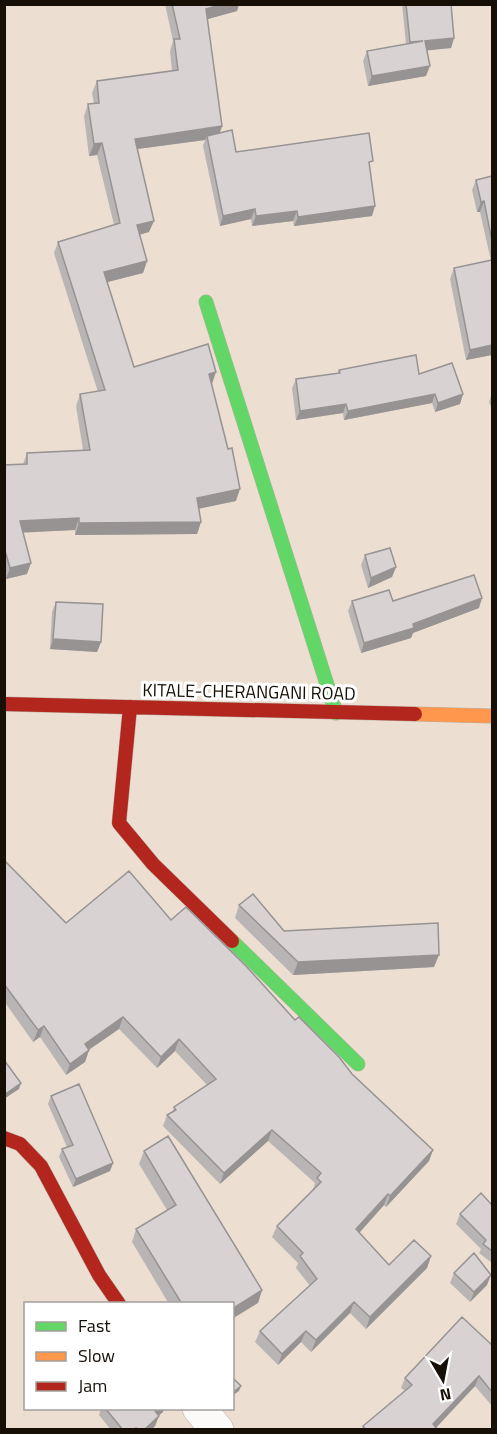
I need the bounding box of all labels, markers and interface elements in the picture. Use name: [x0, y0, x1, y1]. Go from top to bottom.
street label: KITALE-CHERANGANI ROAD: [142, 676, 356, 707]
legend: [24, 1302, 234, 1410]
text: Fast: [78, 1312, 111, 1339]
text: Slow: [78, 1342, 115, 1369]
north arrow: [413, 1350, 473, 1410]
text: Jam: [78, 1372, 107, 1399]
text: N: [438, 1382, 453, 1408]

